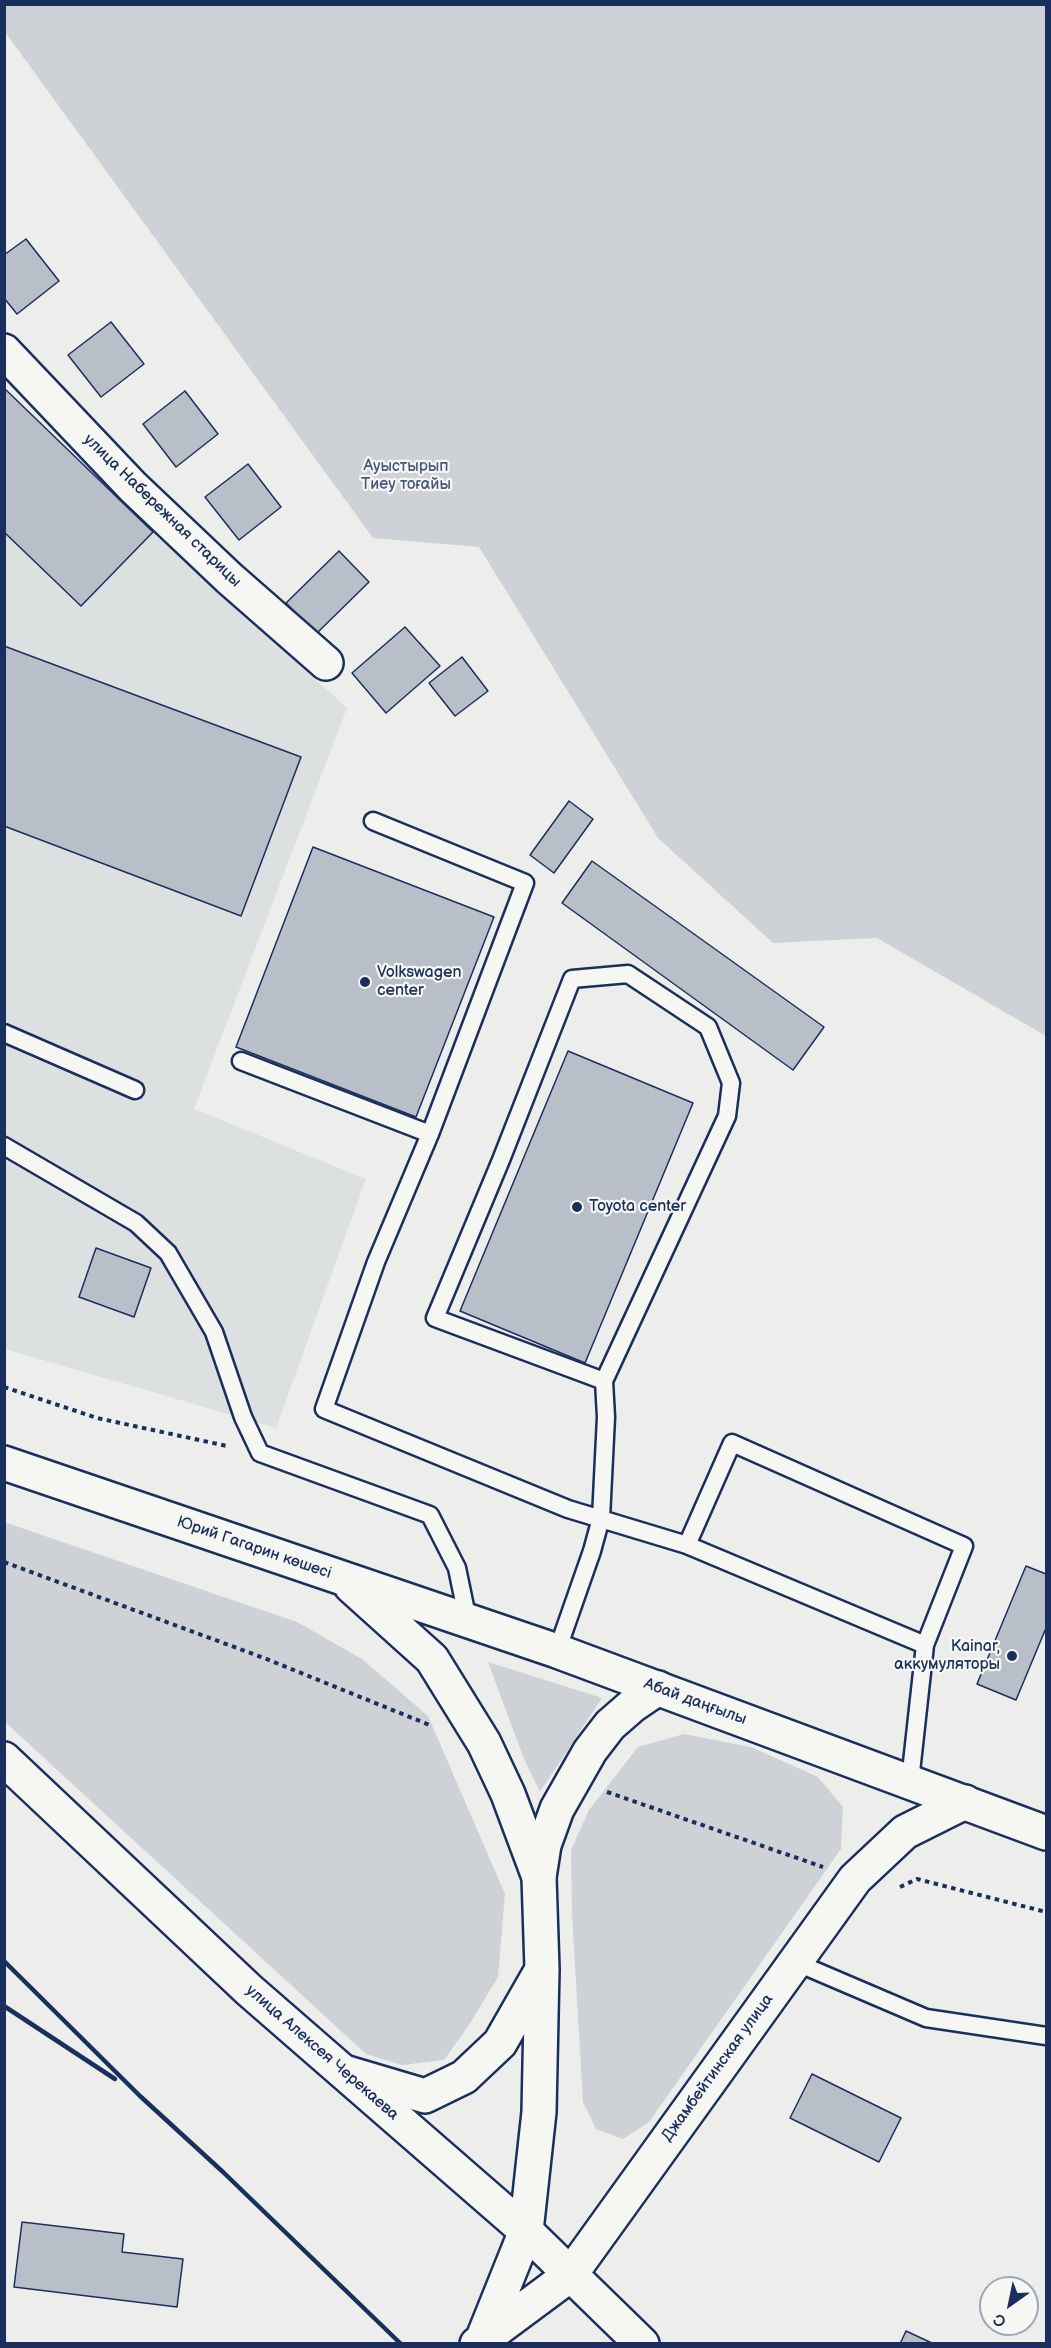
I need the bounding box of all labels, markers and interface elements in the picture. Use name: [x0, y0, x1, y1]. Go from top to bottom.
street label: улица Набережная старицы: [79, 431, 245, 591]
park label: Ауыстырып Тиеу тоғайы: [361, 457, 451, 495]
place label: Volkswagen center: [377, 963, 461, 1001]
marker: Volkswagen center: [358, 975, 372, 989]
place label: Toyota center: [589, 1197, 686, 1217]
marker: Toyota center: [570, 1200, 584, 1214]
street label: Юрий Гагарин көшесі: [174, 1513, 334, 1583]
place label: Kainar, аккумуляторы: [894, 1637, 1000, 1675]
marker: Kainar, аккумуляторы: [1005, 1649, 1019, 1663]
street label: Абай даңғылы: [641, 1675, 749, 1729]
street label: улица Алексея Черекаева: [242, 1981, 402, 2125]
street label: Джамбейтинская улица: [658, 1991, 778, 2145]
north arrow: [979, 2276, 1039, 2336]
text: С: [990, 2309, 1010, 2331]

